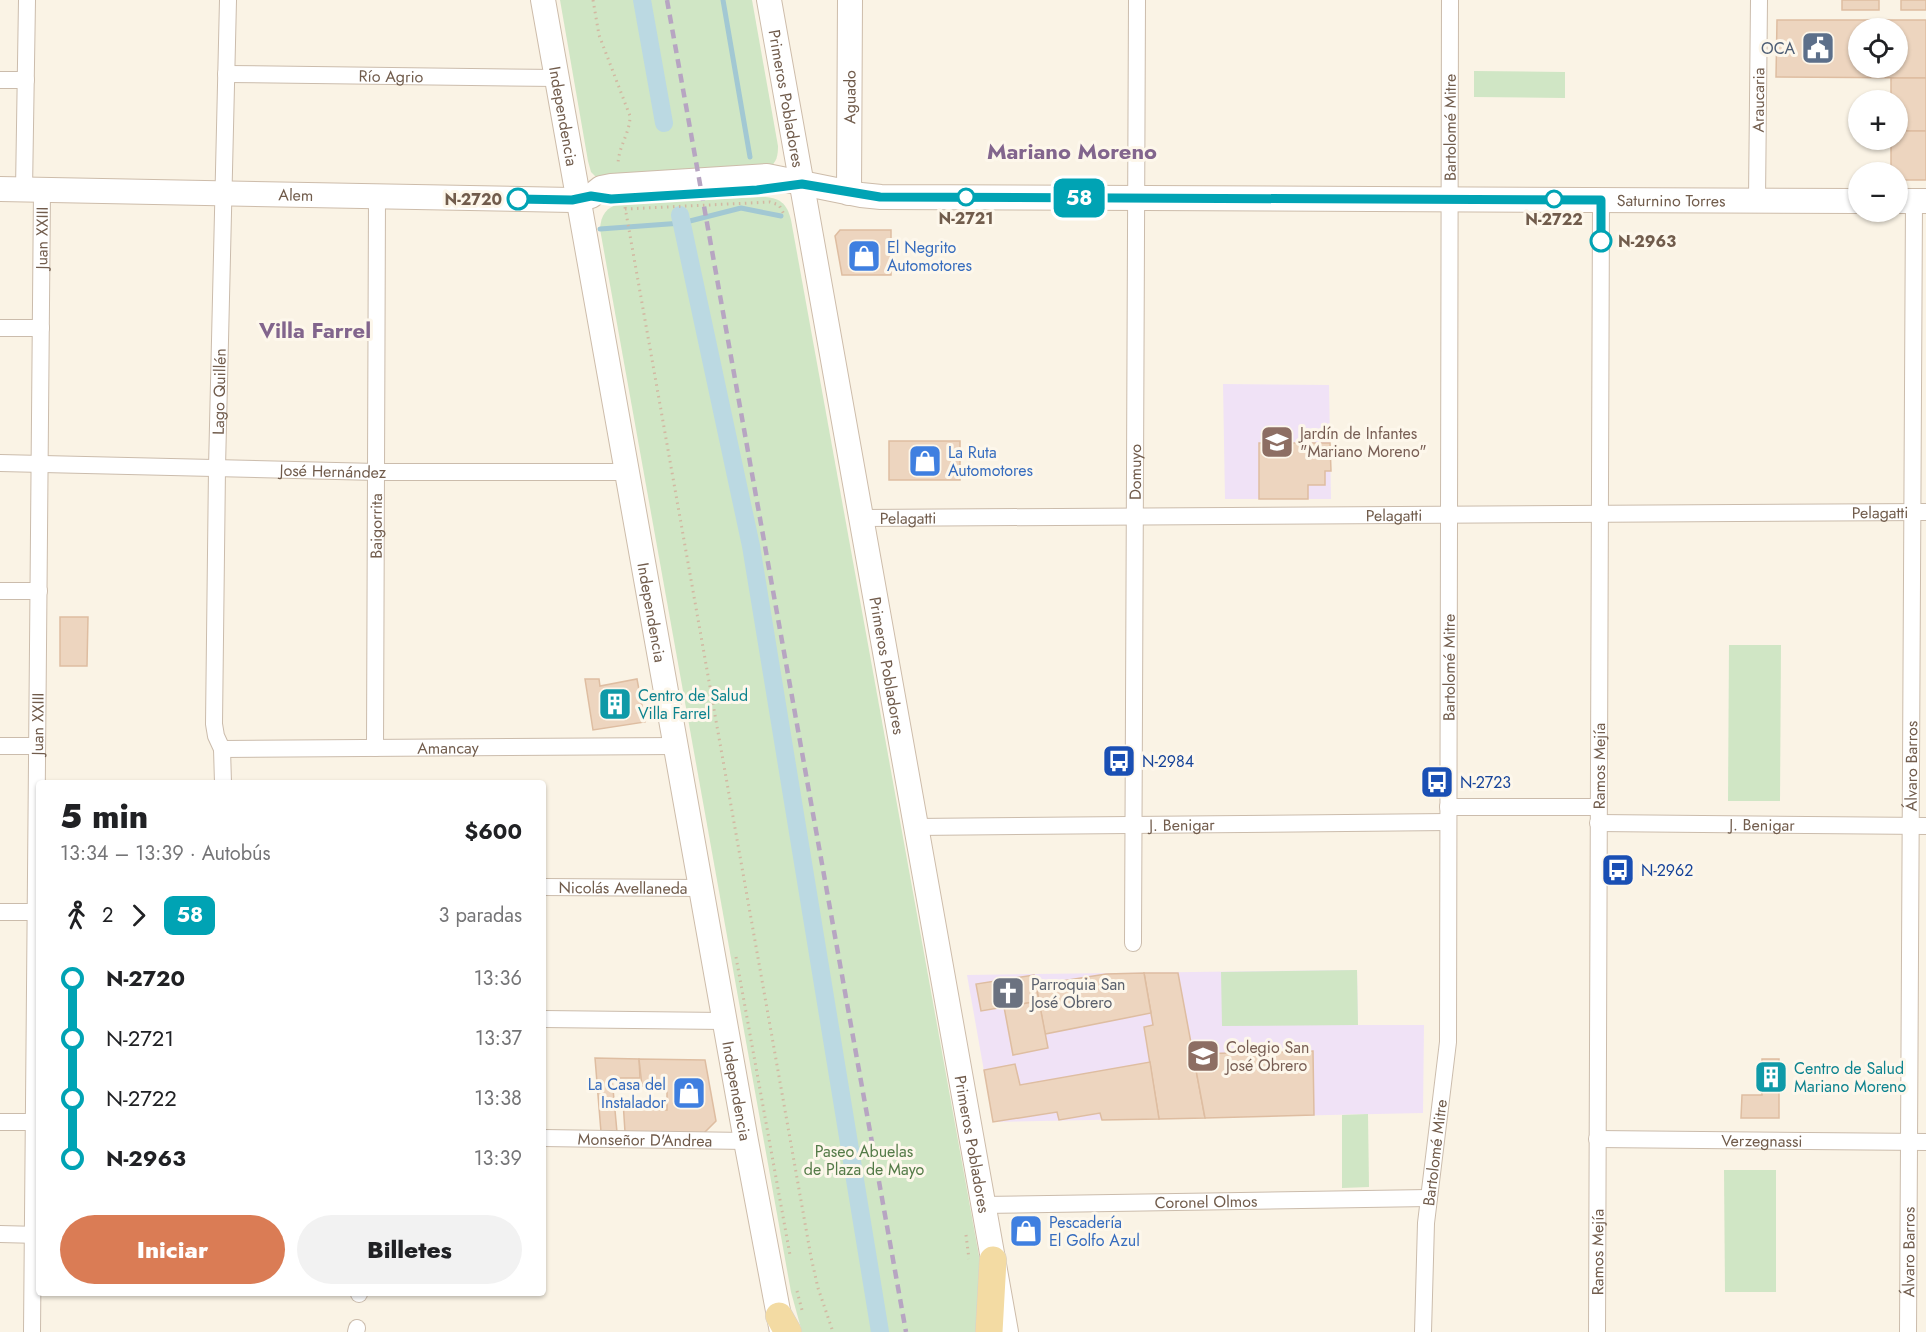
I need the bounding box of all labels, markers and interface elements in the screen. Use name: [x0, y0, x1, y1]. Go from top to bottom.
map controls: [1848, 18, 1908, 222]
button: locate: [1848, 18, 1908, 78]
street label: Primeros Pobladores: [762, 28, 810, 169]
public building icon: OCA: [1800, 30, 1836, 66]
place label: OCA: [1761, 37, 1795, 60]
street label: Río Agrio: [358, 65, 424, 88]
street label: Independencia: [543, 65, 583, 168]
street label: Araucaria: [1747, 67, 1770, 133]
street label: Aguado: [838, 70, 862, 124]
street label: Bartolomé Mitre: [1439, 74, 1462, 181]
button: +: [1848, 90, 1908, 150]
district label: Mariano Moreno: [987, 135, 1157, 167]
button: −: [1848, 162, 1908, 222]
line badge: 58: [1052, 178, 1106, 218]
street label: Alem: [278, 183, 314, 207]
text: 58: [1066, 183, 1092, 213]
place label: N-2720: [445, 188, 502, 211]
marker: N-2720: [507, 188, 529, 210]
marker: N-2721: [957, 188, 975, 206]
street label: Saturnino Torres: [1617, 189, 1726, 212]
marker: N-2722: [1545, 190, 1563, 208]
street label: Juan XXIII: [30, 207, 54, 272]
place label: N-2721: [938, 207, 994, 230]
place label: N-2722: [1525, 208, 1583, 231]
marker: N-2963: [1590, 230, 1612, 252]
place label: N-2963: [1618, 230, 1676, 253]
place label: El Negrito Automotores: [887, 236, 972, 277]
shop icon: El Negrito Automotores: [846, 238, 882, 274]
district label: Villa Farrel: [258, 314, 371, 346]
street label: Lago Quillén: [207, 348, 232, 435]
place label: Jardín de Infantes "Mariano Moreno": [1298, 422, 1427, 463]
school or university icon: Jardín de Infantes "Mariano Moreno": [1259, 424, 1295, 460]
place label: La Ruta Automotores: [948, 441, 1033, 482]
shop icon: La Ruta Automotores: [907, 443, 943, 479]
street label: Domuyo: [1124, 444, 1147, 500]
street label: José Hernández: [277, 459, 387, 484]
street label: Baigorrita: [365, 493, 388, 559]
street label: Pelagatti: [1852, 501, 1908, 524]
street label: Pelagatti: [1366, 504, 1422, 527]
street label: Pelagatti: [880, 507, 936, 530]
street label: Independencia: [631, 561, 672, 664]
street label: Primeros Pobladores: [863, 595, 910, 736]
street label: Bartolomé Mitre: [1438, 614, 1461, 721]
place label: Centro de Salud Villa Farrel: [638, 684, 748, 725]
building icon: Centro de Salud Villa Farrel: [597, 686, 633, 722]
street label: Juan XXIII: [26, 693, 50, 757]
street label: Álvaro Barros: [1900, 721, 1923, 811]
street label: Ramos Mejía: [1588, 723, 1611, 809]
street label: Amancay: [417, 736, 480, 760]
bus stop icon: N-2984: [1101, 743, 1137, 779]
place label: N-2984: [1142, 750, 1194, 773]
bus stop icon: N-2723: [1419, 764, 1455, 800]
place label: N-2723: [1460, 771, 1511, 794]
text: 5 min: [60, 793, 148, 840]
street label: J. Benigar: [1147, 813, 1215, 837]
street label: J. Benigar: [1727, 813, 1795, 837]
text: $600: [464, 815, 522, 847]
text: 13:34 – 13:39 · Autobús: [60, 839, 271, 868]
bus stop icon: N-2962: [1600, 852, 1636, 888]
place label: N-2962: [1641, 859, 1693, 882]
street label: Nicolás Avellaneda: [558, 876, 688, 900]
icon: walk: [60, 899, 93, 932]
icon: forward: [122, 899, 155, 932]
text: 58: [176, 900, 203, 930]
text: 2: [102, 901, 113, 930]
text: 3 paradas: [439, 901, 522, 930]
text: N-2720: [106, 962, 185, 994]
text: 13:36: [474, 964, 522, 993]
place label: Parroquia San José Obrero: [1029, 973, 1126, 1014]
church icon: Parroquia San José Obrero: [990, 975, 1026, 1011]
text: N-2721: [106, 1022, 174, 1054]
text: 13:37: [475, 1024, 522, 1053]
place label: Colegio San José Obrero: [1224, 1036, 1309, 1077]
school or university icon: Colegio San José Obrero: [1185, 1038, 1221, 1074]
street label: Independencia: [716, 1039, 757, 1143]
place label: Centro de Salud Mariano Moreno: [1794, 1057, 1907, 1098]
building icon: Centro de Salud Mariano Moreno: [1753, 1059, 1789, 1095]
place label: La Casa del Instalador: [588, 1073, 667, 1114]
street label: Primeros Pobladores: [949, 1073, 996, 1215]
shop icon: La Casa del Instalador: [671, 1075, 707, 1111]
text: N-2722: [106, 1082, 177, 1114]
text: 13:38: [474, 1084, 522, 1113]
street label: Bartolomé Mitre: [1417, 1098, 1453, 1207]
street label: Monseñor D'Andrea: [577, 1128, 712, 1153]
street label: Verzegnassi: [1721, 1129, 1803, 1153]
park label: Paseo Abuelas de Plaza de Mayo: [804, 1140, 924, 1181]
text: N-2963: [106, 1142, 186, 1174]
text: 13:39: [474, 1144, 522, 1173]
street label: Coronel Olmos: [1154, 1190, 1258, 1214]
street label: Álvaro Barros: [1897, 1207, 1921, 1297]
street label: Ramos Mejía: [1586, 1209, 1609, 1295]
place label: Pescadería El Golfo Azul: [1049, 1211, 1140, 1252]
shop icon: Pescadería El Golfo Azul: [1008, 1213, 1044, 1249]
button: Iniciar: [60, 1215, 285, 1284]
button: Billetes: [297, 1215, 522, 1284]

